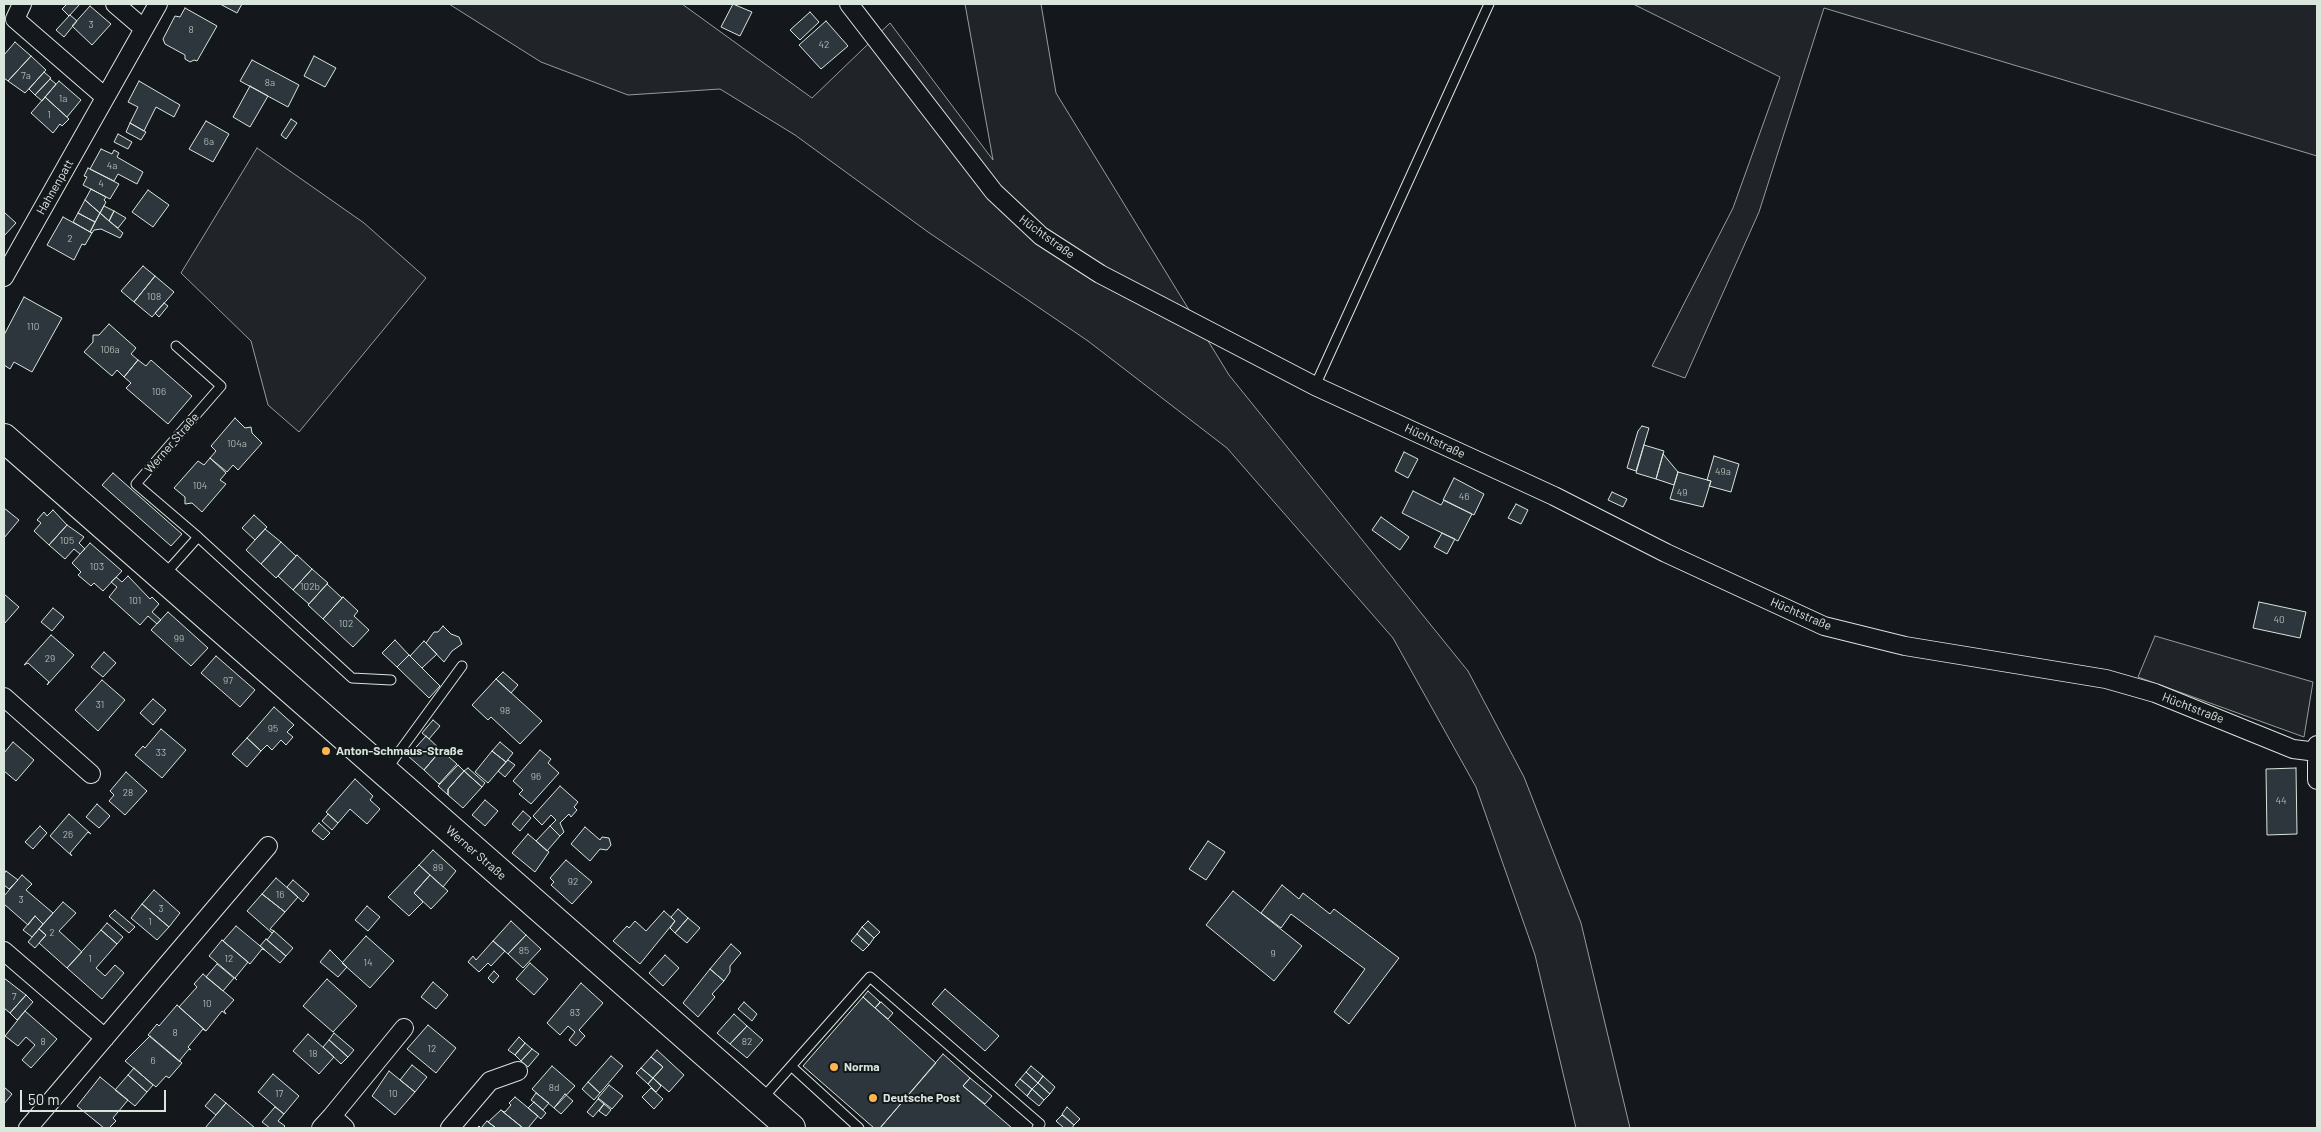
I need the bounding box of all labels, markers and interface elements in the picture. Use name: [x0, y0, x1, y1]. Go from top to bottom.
house number: 3: [88, 19, 94, 31]
house number: 8: [188, 24, 194, 36]
house number: 42: [819, 39, 829, 51]
house number: 7a: [21, 70, 31, 82]
house number: 8a: [265, 77, 275, 89]
house number: 1a: [59, 93, 67, 105]
house number: 1: [47, 109, 51, 121]
house number: 6a: [204, 136, 214, 148]
street label: Hahnenpatt: [33, 157, 77, 217]
house number: 4a: [107, 160, 117, 172]
house number: 4: [98, 178, 104, 190]
street label: Hüchtstraße: [1016, 212, 1078, 262]
house number: 2: [67, 233, 73, 245]
house number: 108: [147, 291, 161, 303]
house number: 110: [27, 321, 39, 333]
house number: 106a: [100, 344, 120, 356]
house number: 106: [152, 386, 166, 398]
street label: Werner Straße: [142, 410, 202, 476]
street label: Hüchtstraße: [1402, 421, 1468, 461]
house number: 104a: [227, 438, 247, 450]
house number: 49a: [1715, 466, 1731, 478]
house number: 104: [193, 480, 207, 492]
house number: 49: [1677, 487, 1687, 499]
house number: 46: [1459, 491, 1469, 503]
house number: 105: [60, 535, 74, 547]
house number: 103: [90, 561, 104, 573]
house number: 102b: [300, 581, 320, 593]
house number: 101: [129, 595, 141, 607]
street label: Hüchtstraße: [1768, 595, 1834, 633]
house number: 40: [2273, 614, 2285, 626]
house number: 102: [339, 618, 353, 630]
house number: 99: [174, 633, 184, 645]
house number: 29: [45, 653, 55, 665]
house number: 97: [223, 675, 233, 687]
street label: Hüchtstraße: [2160, 690, 2226, 726]
house number: 31: [96, 699, 104, 711]
house number: 98: [500, 705, 510, 717]
house number: 95: [268, 723, 278, 735]
place label: Anton-Schmaus-Straße: [336, 744, 463, 758]
marker: Anton-Schmaus-Straße: [320, 745, 332, 757]
house number: 33: [156, 747, 166, 759]
house number: 96: [531, 771, 541, 783]
house number: 28: [123, 787, 133, 799]
house number: 44: [2275, 795, 2287, 807]
street label: Werner Straße: [443, 823, 509, 883]
house number: 26: [63, 829, 73, 841]
house number: 89: [433, 862, 443, 874]
house number: 92: [568, 876, 578, 888]
house number: 16: [276, 889, 284, 901]
house number: 3: [18, 894, 24, 906]
house number: 3: [158, 903, 164, 915]
house number: 1: [148, 916, 152, 928]
house number: 2: [49, 927, 55, 939]
house number: 85: [519, 945, 529, 957]
house number: 9: [1270, 948, 1276, 960]
house number: 1: [88, 953, 92, 965]
house number: 12: [225, 953, 233, 965]
house number: 14: [363, 957, 373, 969]
house number: 7: [12, 991, 16, 1003]
house number: 10: [202, 998, 212, 1010]
house number: 83: [570, 1007, 580, 1019]
house number: 8: [172, 1027, 178, 1039]
house number: 8: [40, 1036, 46, 1048]
house number: 82: [742, 1036, 752, 1048]
house number: 12: [428, 1043, 436, 1055]
house number: 18: [309, 1048, 317, 1060]
house number: 6: [150, 1055, 156, 1067]
place label: Norma: [844, 1060, 880, 1074]
marker: Norma: [828, 1061, 840, 1073]
scale bar: [22, 1080, 169, 1112]
house number: 8d: [549, 1082, 559, 1094]
house number: 17: [275, 1088, 283, 1100]
house number: 10: [388, 1088, 398, 1100]
text: 50 m: [28, 1090, 60, 1108]
place label: Deutsche Post: [883, 1091, 960, 1105]
marker: Deutsche Post: [867, 1092, 879, 1104]

